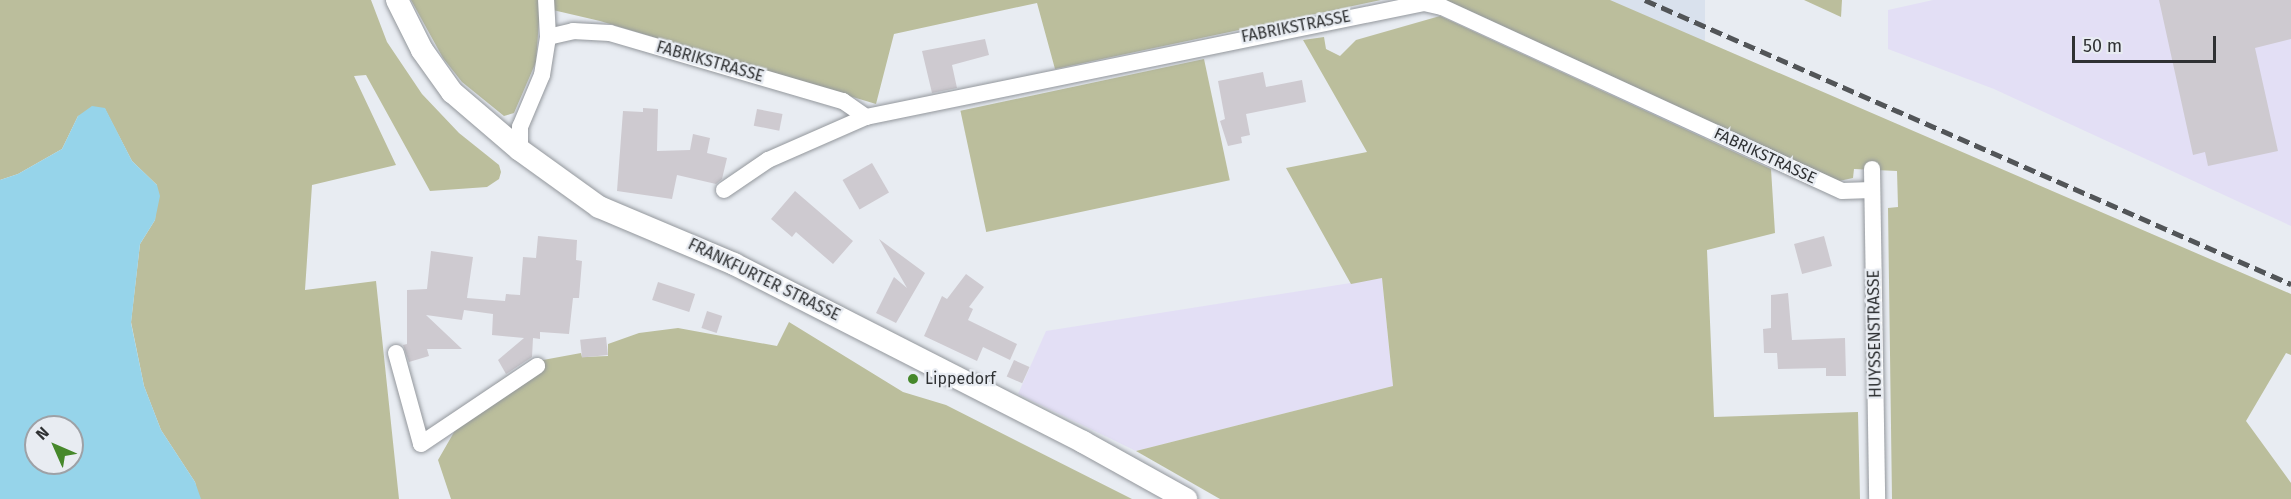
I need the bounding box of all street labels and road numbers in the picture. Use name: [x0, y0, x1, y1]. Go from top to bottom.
street label: FABRIKSTRASSE: [1240, 7, 1352, 47]
street label: FABRIKSTRASSE: [654, 37, 766, 87]
street label: FABRIKSTRASSE: [1711, 124, 1819, 188]
street label: FRANKFURTER STRASSE: [685, 235, 843, 325]
street label: HUYSSENSTRASSE: [1864, 270, 1886, 398]

